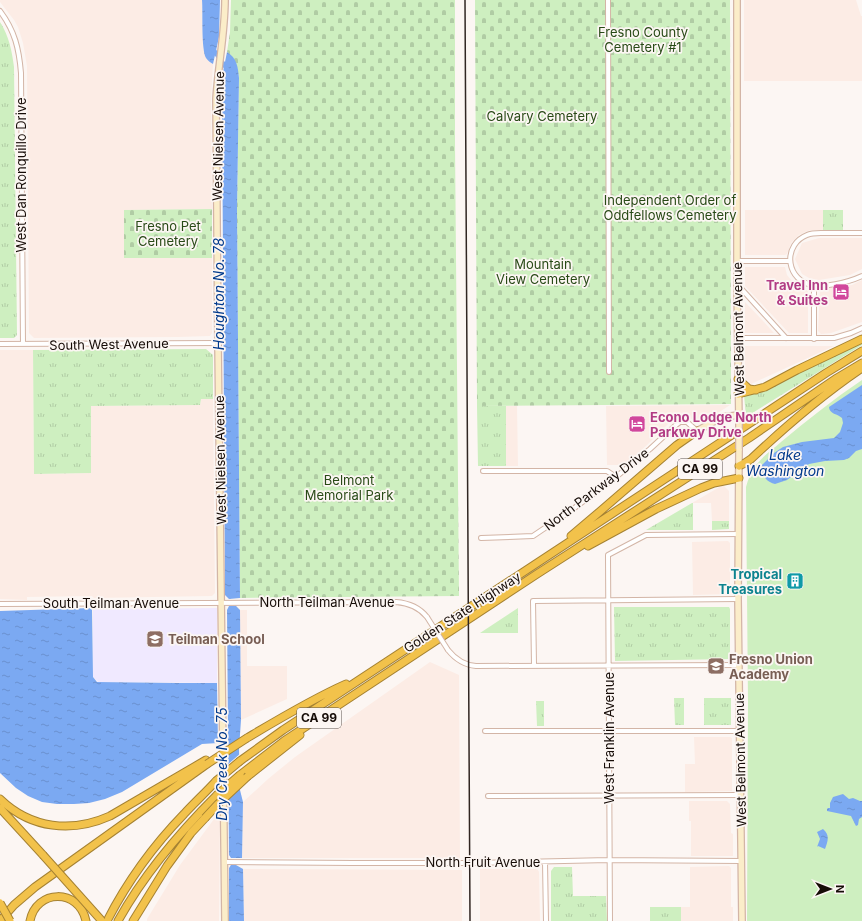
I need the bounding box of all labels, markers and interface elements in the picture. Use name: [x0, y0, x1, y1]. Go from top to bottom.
park label: Fresno County Cemetery #1: [598, 24, 688, 55]
street label: West Nielsen Avenue: [209, 71, 227, 201]
street label: West Dan Ronquillo Drive: [13, 98, 29, 252]
park label: Calvary Cemetery: [487, 108, 597, 124]
park label: Independent Order of Oddfellows Cemetery: [603, 192, 737, 223]
park label: Fresno Pet Cemetery: [135, 218, 201, 249]
water label: Houghton No. 78: [210, 237, 227, 350]
park label: Mountain View Cemetery: [496, 256, 590, 287]
street label: West Belmont Avenue: [729, 262, 747, 396]
place label: Travel Inn & Suites: [766, 277, 828, 308]
hotel icon: Travel Inn & Suites: [831, 282, 851, 302]
street label: South West Avenue: [49, 335, 169, 353]
street label: West Nielsen Avenue: [211, 395, 229, 525]
place label: Econo Lodge North Parkway Drive: [650, 409, 772, 440]
hotel icon: Econo Lodge North Parkway Drive: [627, 414, 647, 434]
street label: North Parkway Drive: [540, 444, 652, 534]
water label: Lake Washington: [746, 446, 824, 479]
road number: CA 99: [678, 459, 722, 479]
park label: Belmont Memorial Park: [305, 472, 393, 503]
place label: Tropical Treasures: [718, 566, 782, 597]
street label: Golden State Highway: [400, 568, 524, 656]
building icon: Tropical Treasures: [785, 571, 805, 591]
street label: North Teilman Avenue: [259, 594, 395, 610]
street label: South Teilman Avenue: [43, 595, 179, 611]
school or university icon: Teilman School: [145, 629, 165, 649]
place label: Teilman School: [168, 631, 265, 647]
place label: Fresno Union Academy: [729, 651, 813, 682]
school or university icon: Fresno Union Academy: [706, 656, 726, 676]
street label: West Franklin Avenue: [601, 672, 617, 804]
street label: West Belmont Avenue: [731, 693, 749, 827]
water label: Dry Creek No. 75: [213, 707, 230, 821]
road number: CA 99: [297, 708, 341, 728]
street label: North Fruit Avenue: [426, 854, 540, 870]
north arrow: [810, 869, 850, 909]
text: N: [833, 885, 847, 893]

